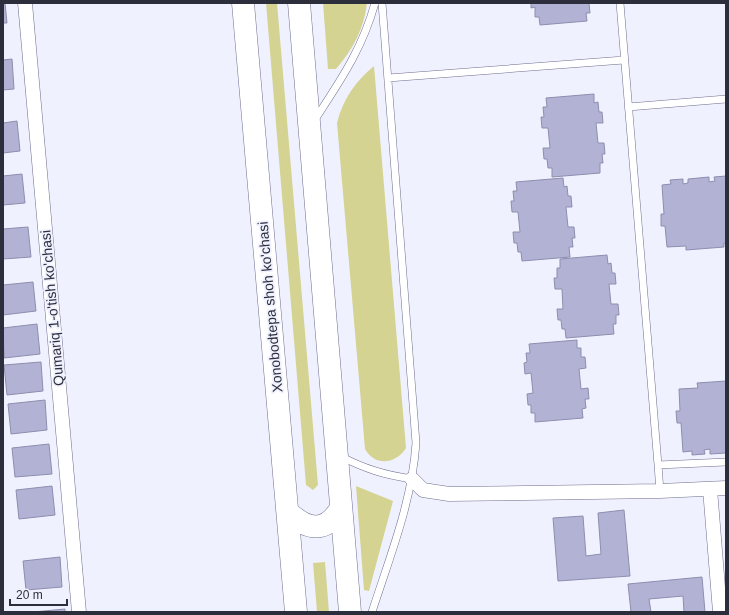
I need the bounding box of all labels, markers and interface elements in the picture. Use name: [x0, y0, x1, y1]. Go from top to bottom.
street label: Xonobodtepa shoh ko'chasi: [255, 221, 285, 393]
street label: Qumariq 1-o'tish ko'chasi: [37, 229, 67, 387]
scale bar: [10, 581, 67, 607]
text: 20 m: [16, 588, 43, 602]

